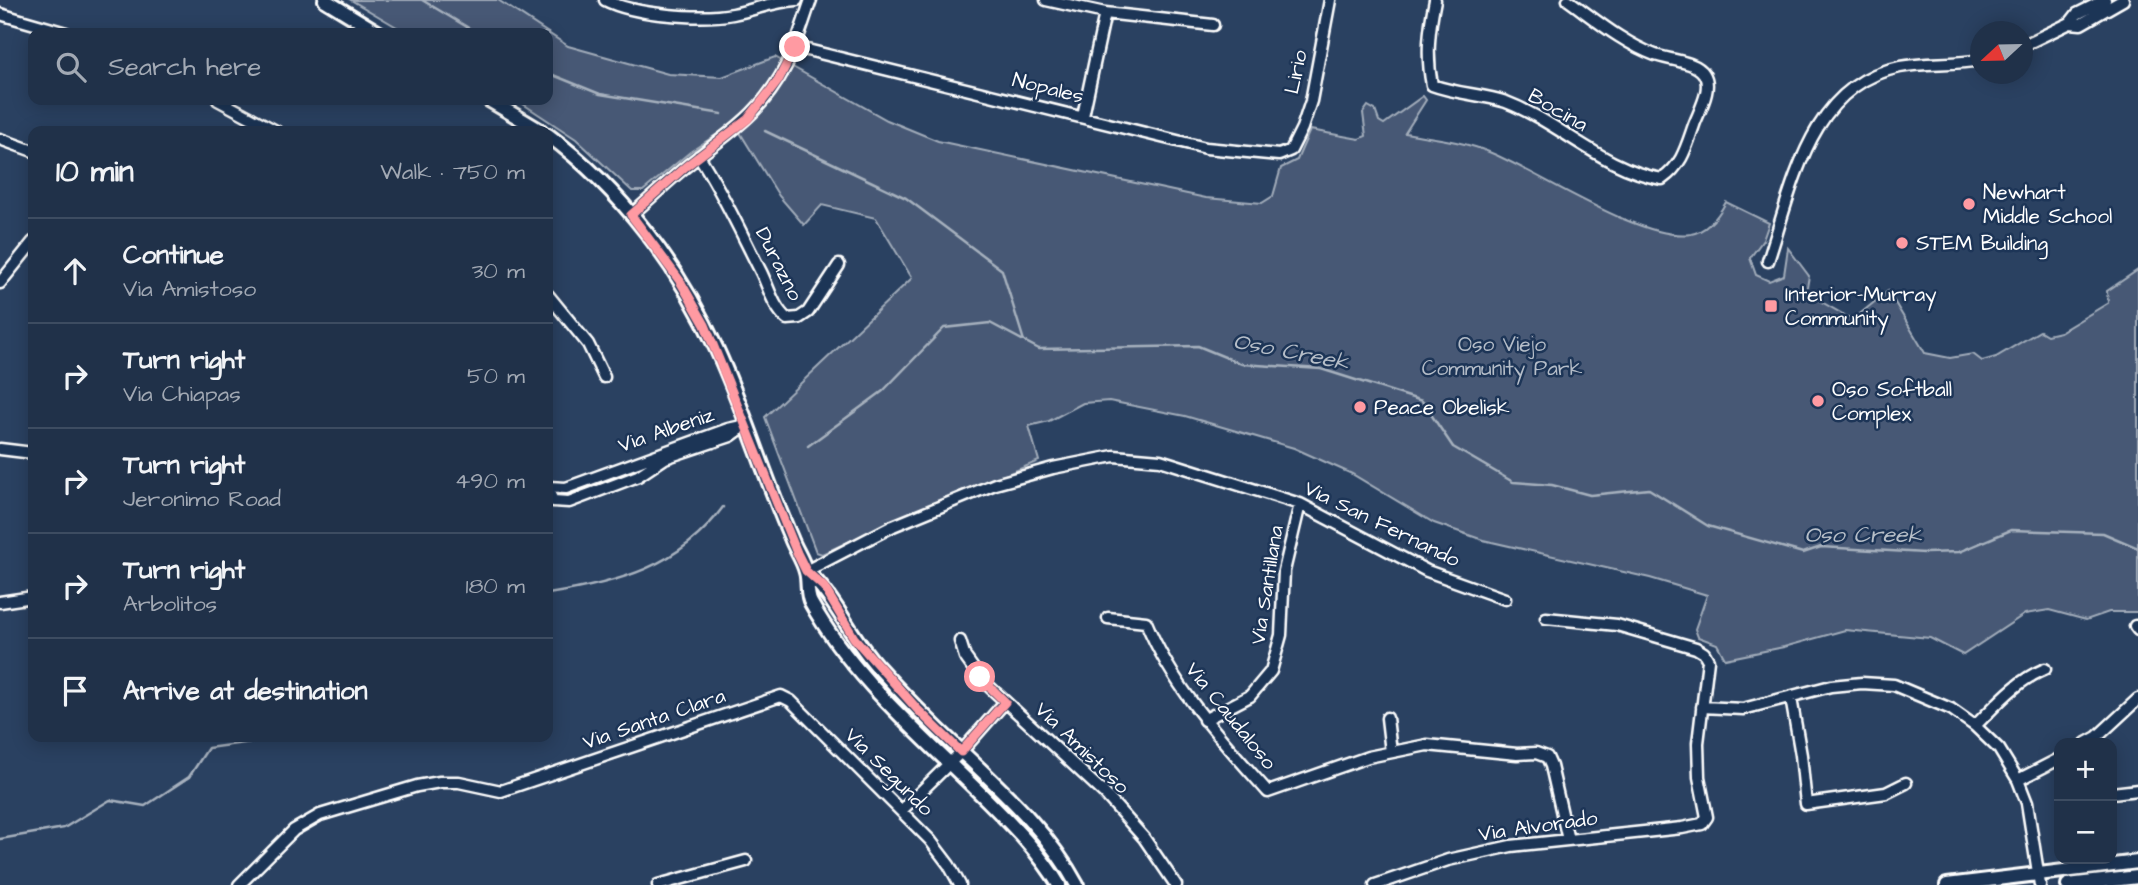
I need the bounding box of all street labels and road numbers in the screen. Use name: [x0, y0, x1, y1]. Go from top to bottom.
street label: Lirio: [1277, 47, 1315, 97]
street label: Nopales: [1009, 65, 1087, 112]
street label: Bocina: [1523, 81, 1593, 139]
street label: Durazno: [748, 222, 810, 306]
street label: Via Albeniz: [614, 400, 718, 460]
street label: Via San Fernando: [1299, 474, 1465, 574]
street label: Via Santillana: [1243, 523, 1291, 647]
street label: Via Caudaloso: [1179, 656, 1283, 776]
street label: Via Santa Clara: [579, 681, 729, 757]
street label: Via Amistoso: [1028, 695, 1136, 801]
street label: Via Segundo: [837, 721, 940, 824]
street label: Via Alvorado: [1477, 803, 1599, 849]

